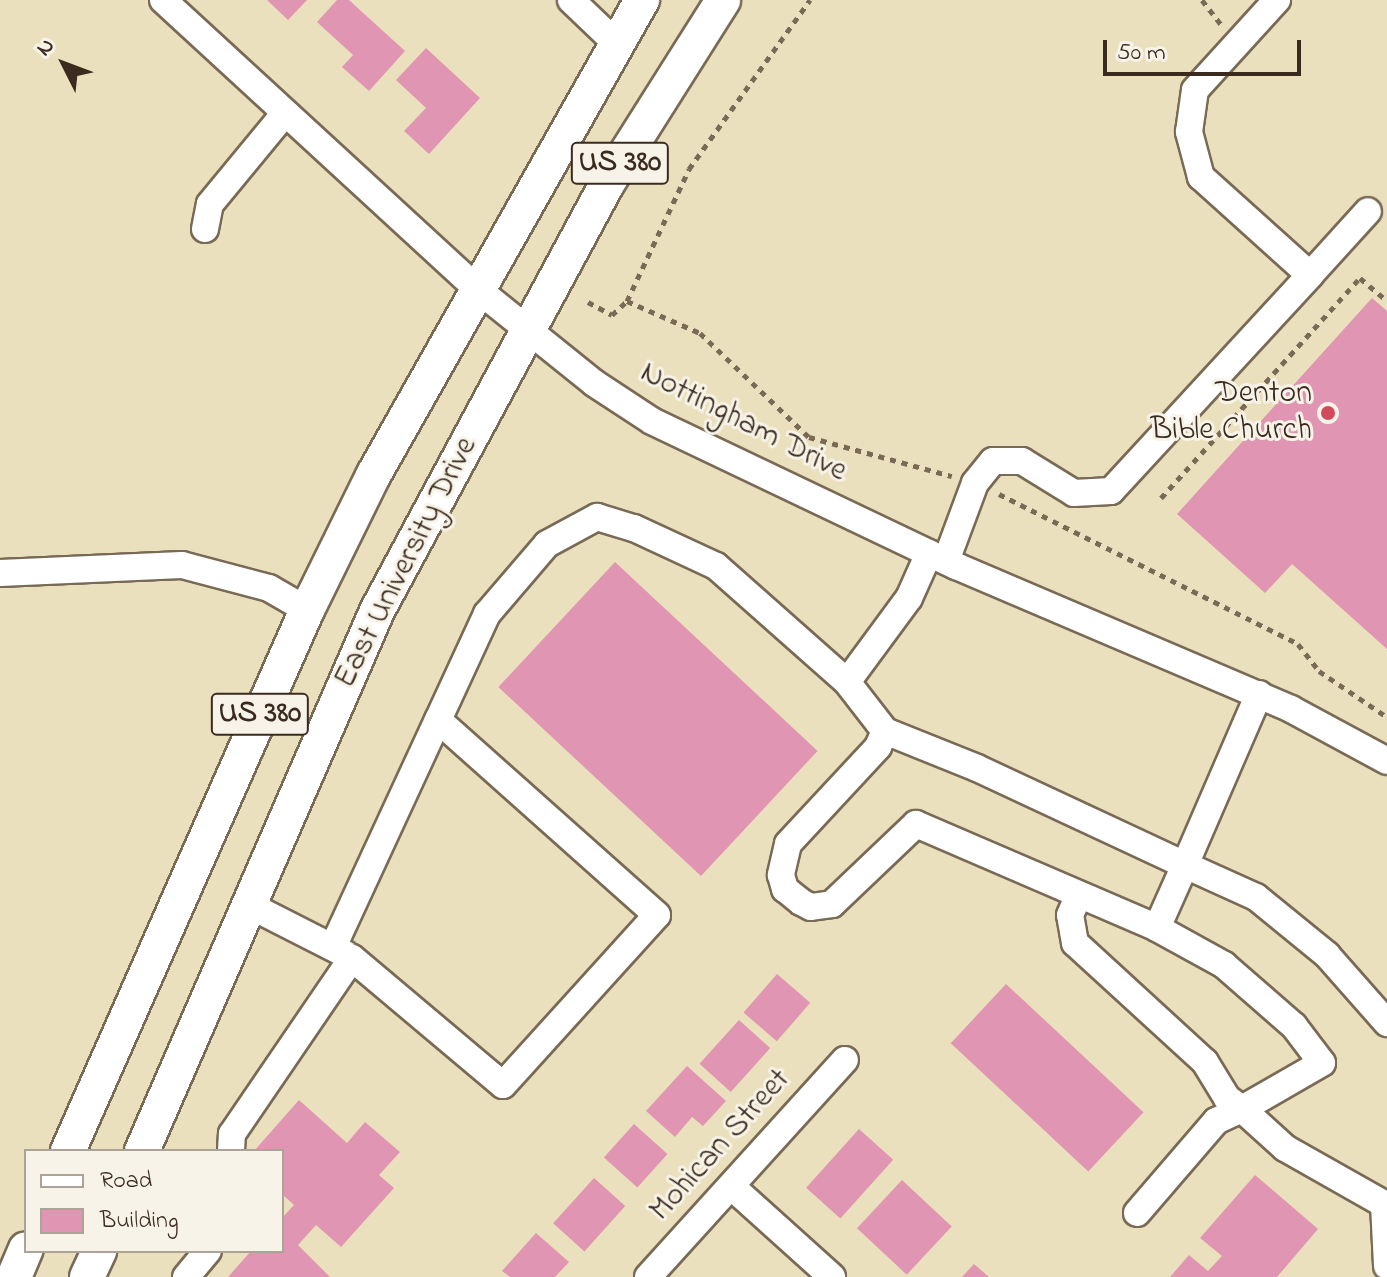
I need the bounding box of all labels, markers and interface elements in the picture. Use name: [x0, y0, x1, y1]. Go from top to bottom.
north arrow: [24, 24, 104, 104]
scale bar: [1107, 24, 1305, 74]
text: N: [29, 32, 63, 64]
text: 50 m: [1117, 36, 1166, 71]
road number: US 380: [570, 137, 670, 189]
street label: Nottingham Drive: [633, 354, 853, 492]
place label: Denton Bible Church: [1151, 376, 1312, 451]
marker: Denton Bible Church: [1319, 404, 1337, 422]
street label: East University Drive: [327, 431, 487, 695]
road number: US 380: [210, 688, 310, 740]
street label: Mohican Street: [643, 1062, 799, 1230]
legend: [24, 1149, 284, 1253]
text: Road: [100, 1164, 152, 1199]
text: Building: [100, 1204, 179, 1239]

